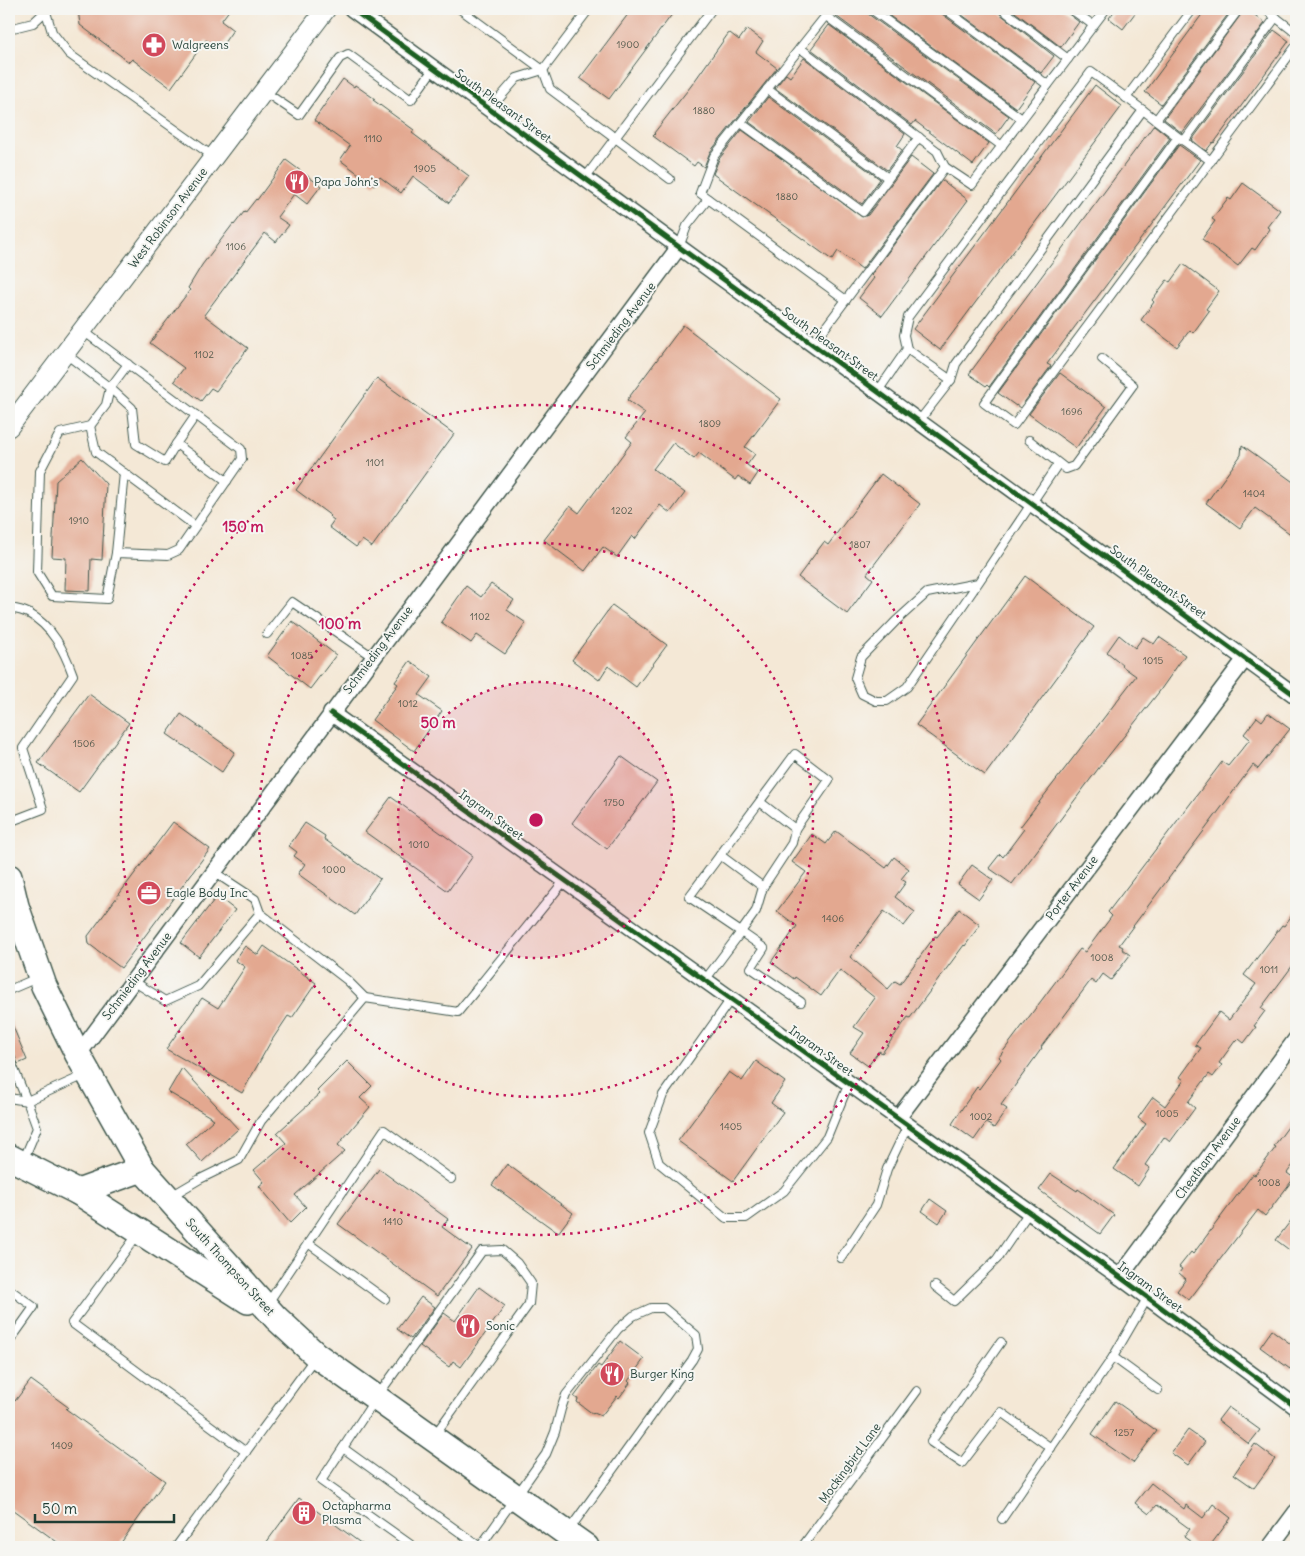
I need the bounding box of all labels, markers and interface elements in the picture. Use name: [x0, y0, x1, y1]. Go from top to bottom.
pharmacy icon: Walgreens: [141, 32, 167, 58]
place label: Walgreens: [172, 37, 229, 52]
house number: 1900: [617, 38, 639, 51]
street label: South Pleasant Street: [452, 66, 554, 146]
house number: 1880: [693, 104, 715, 117]
house number: 1110: [364, 132, 382, 145]
house number: 1905: [414, 162, 436, 175]
street label: West Robinson Avenue: [125, 164, 210, 271]
restaurant icon: Papa John's: [284, 169, 310, 195]
place label: Papa John's: [314, 174, 379, 189]
house number: 1880: [776, 190, 798, 203]
house number: 1106: [226, 240, 246, 253]
street label: Schmieding Avenue: [583, 279, 658, 372]
street label: South Pleasant Street: [779, 304, 881, 384]
house number: 1102: [194, 348, 215, 361]
house number: 1696: [1061, 405, 1083, 418]
house number: 1809: [699, 417, 721, 430]
house number: 1101: [366, 456, 384, 469]
house number: 1404: [1243, 487, 1265, 500]
house number: 1202: [611, 504, 633, 517]
house number: 1910: [69, 514, 89, 527]
text: 150 m: [222, 517, 264, 536]
house number: 1807: [849, 538, 871, 551]
street label: South Pleasant Street: [1107, 542, 1209, 622]
street label: Schmieding Avenue: [340, 603, 415, 696]
house number: 1102: [470, 610, 491, 623]
text: 100 m: [319, 614, 361, 633]
house number: 1085: [291, 649, 313, 662]
house number: 1015: [1143, 654, 1163, 667]
house number: 1012: [398, 697, 419, 710]
text: 50 m: [420, 713, 456, 732]
house number: 1506: [73, 737, 95, 750]
street label: Ingram Street: [456, 786, 526, 843]
house number: 1750: [603, 796, 625, 809]
centre of rings: [527, 811, 545, 829]
house number: 1010: [408, 838, 430, 851]
street label: Porter Avenue: [1042, 852, 1101, 923]
house number: 1000: [322, 863, 346, 876]
office icon: Eagle Body Inc: [136, 880, 162, 906]
place label: Eagle Body Inc: [166, 885, 248, 900]
house number: 1406: [822, 912, 844, 925]
street label: Schmieding Avenue: [99, 929, 174, 1022]
house number: 1008: [1091, 951, 1114, 964]
house number: 1011: [1260, 963, 1278, 976]
street label: Ingram Street: [786, 1022, 856, 1079]
house number: 1005: [1156, 1107, 1179, 1120]
house number: 1002: [970, 1110, 993, 1123]
street label: Cheatham Avenue: [1172, 1113, 1244, 1202]
house number: 1405: [720, 1120, 742, 1133]
house number: 1008: [1258, 1176, 1281, 1189]
street label: South Thompson Street: [183, 1215, 278, 1318]
house number: 1410: [383, 1215, 403, 1228]
street label: Ingram Street: [1115, 1258, 1185, 1315]
restaurant icon: Sonic: [455, 1313, 481, 1339]
place label: Sonic: [486, 1318, 515, 1333]
restaurant icon: Burger King: [599, 1361, 625, 1387]
place label: Burger King: [630, 1366, 694, 1381]
street label: Mockingbird Lane: [815, 1420, 884, 1506]
house number: 1257: [1114, 1426, 1134, 1439]
house number: 1409: [51, 1439, 73, 1452]
scale bar: [35, 1491, 174, 1523]
place label: Octapharma Plasma: [322, 1498, 391, 1527]
text: 50 m: [42, 1499, 77, 1518]
building icon: Octapharma Plasma: [291, 1500, 317, 1526]

